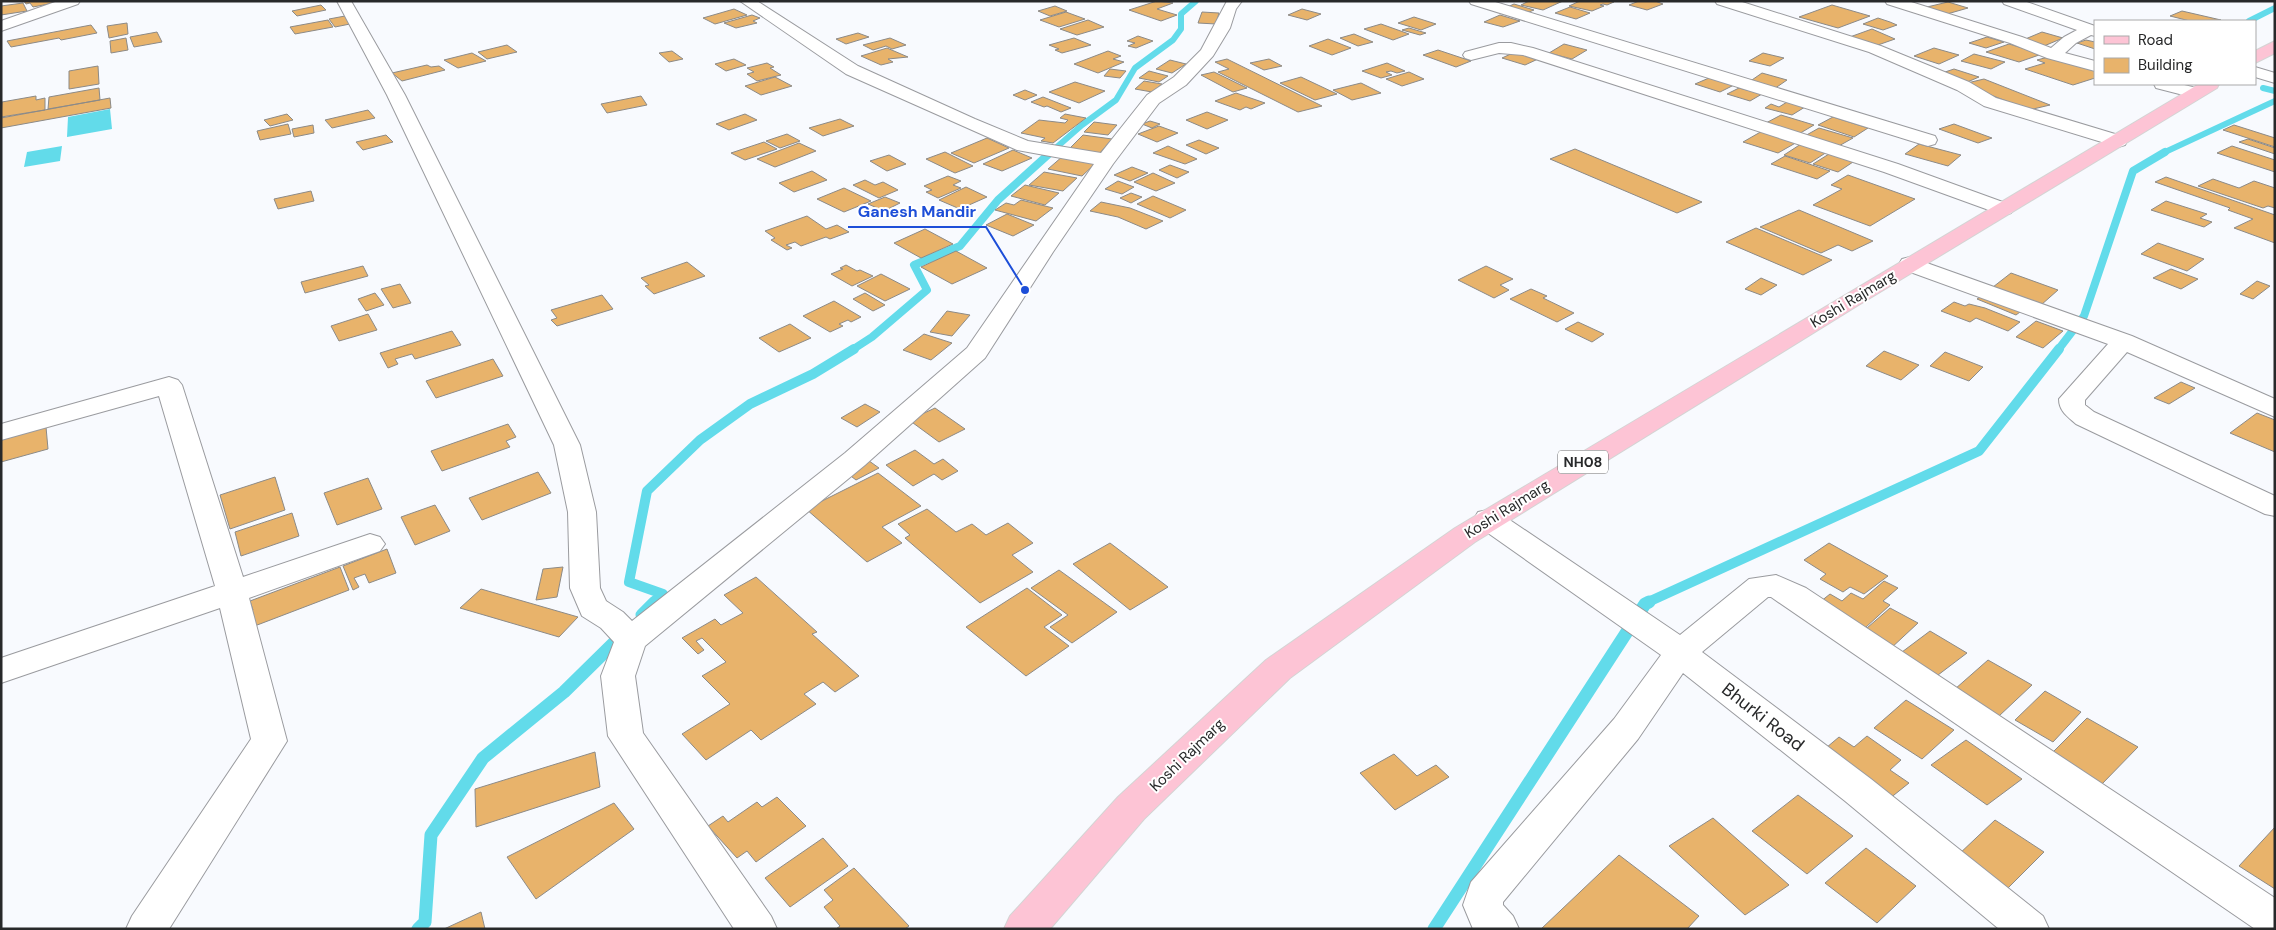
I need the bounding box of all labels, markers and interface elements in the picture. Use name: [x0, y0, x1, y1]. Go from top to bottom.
legend: [2094, 20, 2256, 85]
text: Road: [2138, 30, 2173, 50]
text: Building: [2138, 55, 2193, 75]
callout: Ganesh Mandir: [848, 196, 986, 227]
text: Ganesh Mandir: [858, 201, 977, 222]
street label: Koshi Rajmarg: [1806, 266, 1900, 332]
road number: NH08: [1558, 451, 1608, 474]
street label: Koshi Rajmarg: [1461, 475, 1553, 543]
street label: Bhurki Road: [1717, 677, 1809, 757]
street label: Koshi Rajmarg: [1145, 714, 1229, 796]

